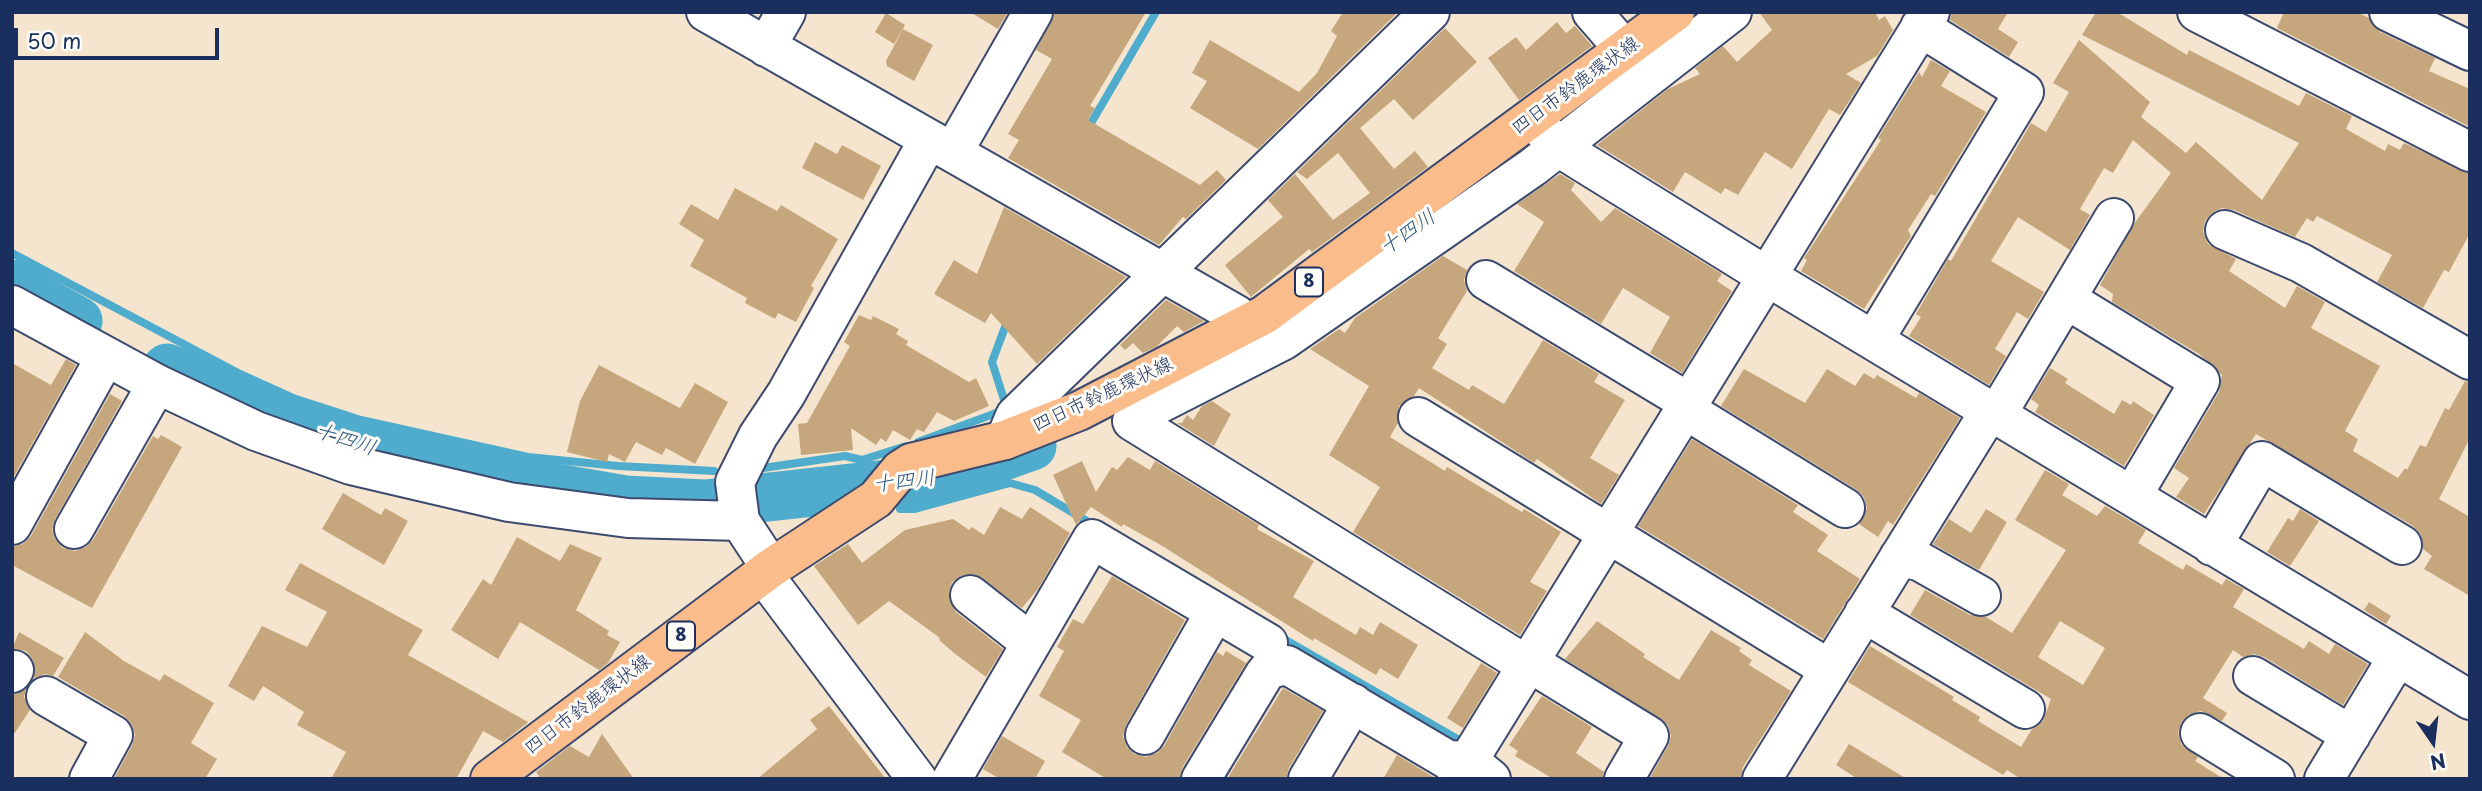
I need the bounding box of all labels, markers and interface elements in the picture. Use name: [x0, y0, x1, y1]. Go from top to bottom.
scale bar: [18, 14, 222, 58]
text: 50 m: [27, 24, 81, 56]
street label: 四日市鈴鹿環状線: [1508, 32, 1644, 140]
water label: 十四川: [1375, 205, 1441, 261]
road number: 8: [1295, 268, 1323, 296]
street label: 四日市鈴鹿環状線: [1029, 353, 1177, 437]
water label: 十四川: [311, 418, 379, 462]
water label: 十四川: [871, 466, 937, 498]
road number: 8: [667, 622, 695, 650]
street label: 四日市鈴鹿環状線: [520, 650, 656, 760]
north arrow: [2398, 707, 2468, 777]
text: N: [2427, 747, 2449, 778]

